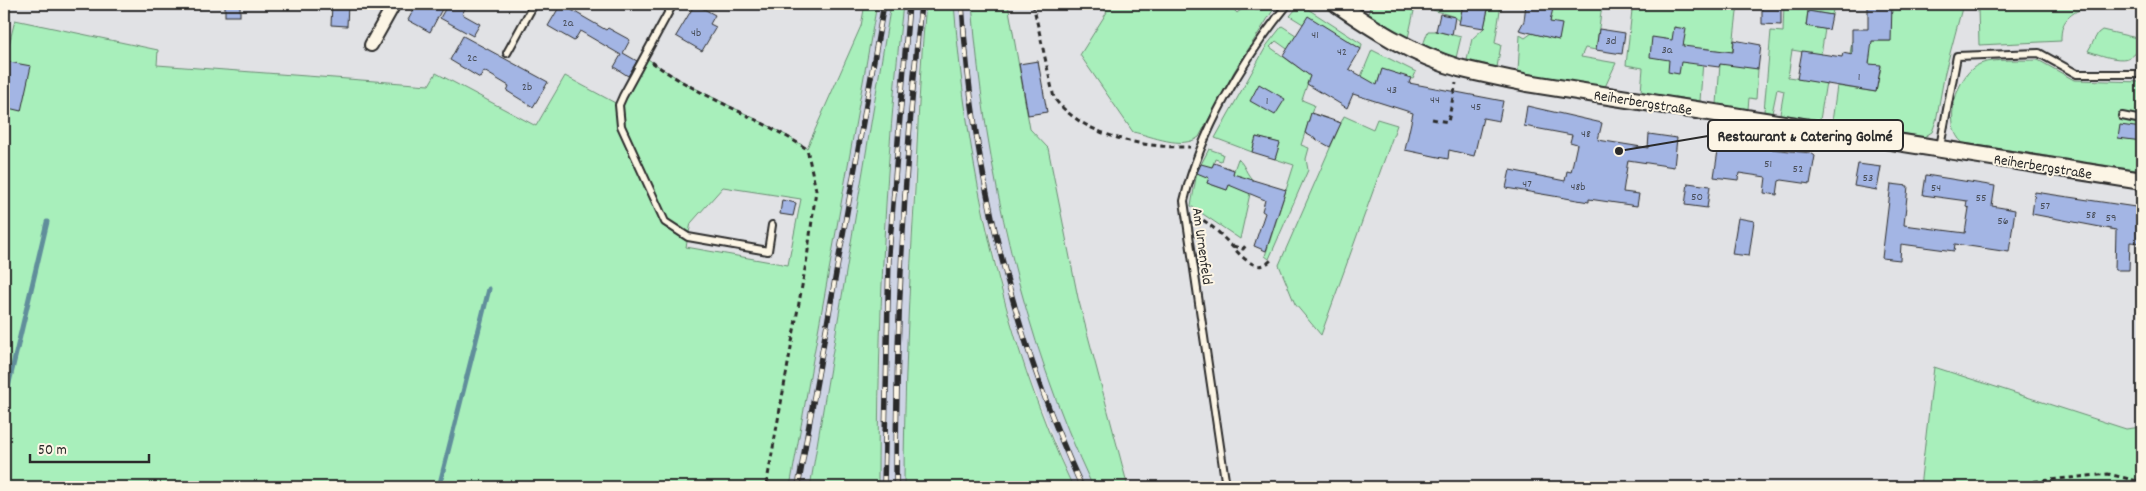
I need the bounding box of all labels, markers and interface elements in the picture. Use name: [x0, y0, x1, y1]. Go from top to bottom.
house number: 2a: [563, 15, 574, 32]
house number: 4b: [691, 25, 701, 42]
house number: 41: [1311, 27, 1319, 44]
house number: 3d: [1606, 33, 1616, 50]
house number: 3a: [1662, 42, 1673, 59]
house number: 42: [1337, 44, 1347, 61]
house number: 2c: [467, 50, 477, 67]
house number: 1: [1858, 69, 1860, 86]
house number: 2b: [522, 79, 532, 96]
house number: 43: [1387, 82, 1397, 99]
street label: Reiherbergstraße: [1592, 85, 1694, 123]
house number: 44: [1430, 92, 1440, 109]
house number: 1: [1266, 93, 1268, 110]
house number: 45: [1471, 99, 1481, 116]
callout: Restaurant & Catering Golmé: [1708, 120, 1903, 151]
house number: 48: [1581, 126, 1591, 143]
text: Restaurant & Catering Golmé: [1717, 126, 1893, 149]
street label: Reiherbergstraße: [1992, 149, 2094, 187]
house number: 51: [1764, 156, 1772, 173]
house number: 52: [1793, 161, 1803, 178]
house number: 53: [1863, 170, 1873, 187]
house number: 47: [1522, 176, 1532, 193]
house number: 48b: [1571, 179, 1586, 196]
house number: 54: [1931, 180, 1941, 197]
house number: 50: [1691, 189, 1703, 206]
house number: 55: [1975, 190, 1987, 207]
house number: 57: [2040, 198, 2050, 215]
street label: Am Urnenfeld: [1185, 206, 1217, 286]
house number: 58: [2086, 207, 2096, 224]
house number: 59: [2105, 210, 2117, 227]
house number: 56: [1997, 213, 2009, 230]
scale bar: [30, 431, 149, 463]
text: 50 m: [38, 440, 67, 462]

